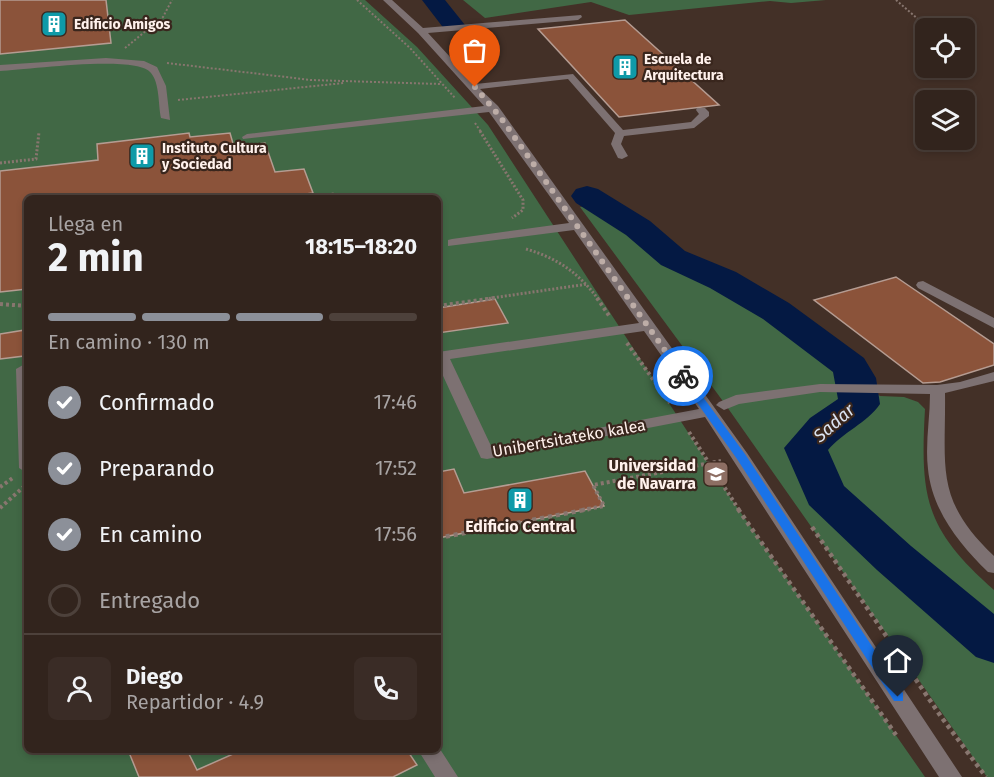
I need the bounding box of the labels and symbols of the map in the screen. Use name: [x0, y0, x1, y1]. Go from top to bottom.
building icon: Edificio Amigos: [39, 9, 69, 39]
place label: Edificio Amigos: [74, 16, 171, 33]
pin: [449, 25, 500, 87]
place label: Escuela de Arquitectura: [643, 51, 724, 84]
building icon: Escuela de Arquitectura: [610, 52, 640, 82]
place label: Instituto Cultura y Sociedad: [161, 140, 267, 173]
building icon: Instituto Cultura y Sociedad: [127, 141, 157, 171]
courier: [653, 346, 713, 406]
water label: Sadar: [808, 398, 860, 448]
street label: Unibertsitateko kalea: [491, 415, 647, 461]
place label: Universidad de Navarra: [608, 456, 696, 493]
school or university icon: Universidad de Navarra: [701, 459, 731, 489]
building icon: Edificio Central: [505, 485, 535, 515]
place label: Edificio Central: [465, 517, 575, 536]
pin: [872, 635, 923, 697]

